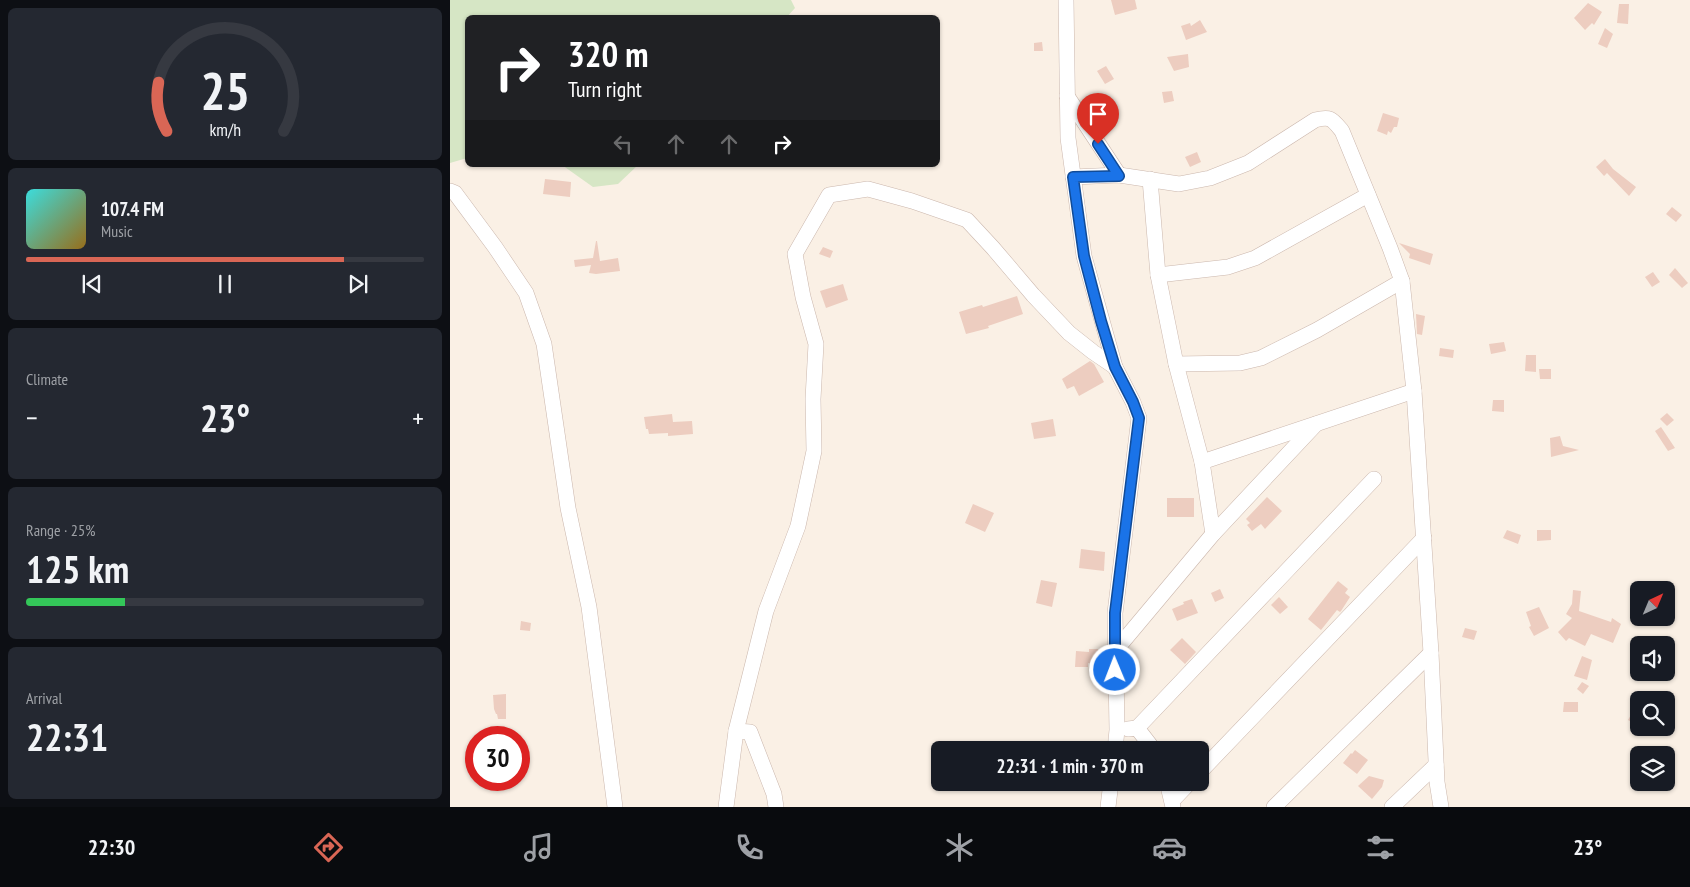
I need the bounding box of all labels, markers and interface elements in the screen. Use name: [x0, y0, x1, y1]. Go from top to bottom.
text: 320 m: [568, 31, 649, 77]
icon: right: [485, 35, 550, 100]
text: 25: [200, 57, 250, 124]
text: Turn right: [568, 75, 642, 103]
pin: [1077, 93, 1119, 144]
icon: arrive: [1084, 100, 1112, 128]
text: km/h: [209, 118, 241, 141]
icon: left: [609, 130, 637, 158]
icon: ahead: [662, 130, 690, 158]
icon: ahead: [715, 130, 743, 158]
icon: right: [768, 130, 796, 158]
text: 107.4 FM: [101, 197, 164, 221]
text: Music: [101, 221, 133, 241]
icon: previous: [78, 270, 106, 298]
icon: pause: [211, 270, 239, 298]
icon: next: [344, 270, 372, 298]
text: Climate: [26, 369, 68, 389]
text: 23°: [200, 393, 250, 442]
text: −: [26, 399, 38, 436]
text: +: [412, 399, 424, 436]
text: Range · 25%: [26, 520, 95, 540]
text: 125 km: [26, 544, 129, 593]
north arrow: [1630, 581, 1675, 626]
map controls: [1630, 581, 1675, 791]
button: sound: [1630, 636, 1675, 681]
position arrow: [1088, 643, 1140, 695]
text: Arrival: [26, 688, 62, 708]
button: search: [1630, 691, 1675, 736]
text: 22:31: [26, 712, 108, 761]
speed limit sign: 30: [465, 726, 530, 791]
button: layers: [1630, 746, 1675, 791]
text: 22:31 · 1 min · 370 m: [997, 754, 1143, 778]
icon: directions: [311, 830, 346, 865]
icon: music: [521, 830, 556, 865]
icon: phone: [732, 830, 767, 865]
icon: climate: [942, 830, 977, 865]
icon: car: [1152, 830, 1187, 865]
icon: filters: [1363, 830, 1398, 865]
text: 22:30: [88, 833, 135, 861]
text: 23°: [1573, 833, 1602, 861]

